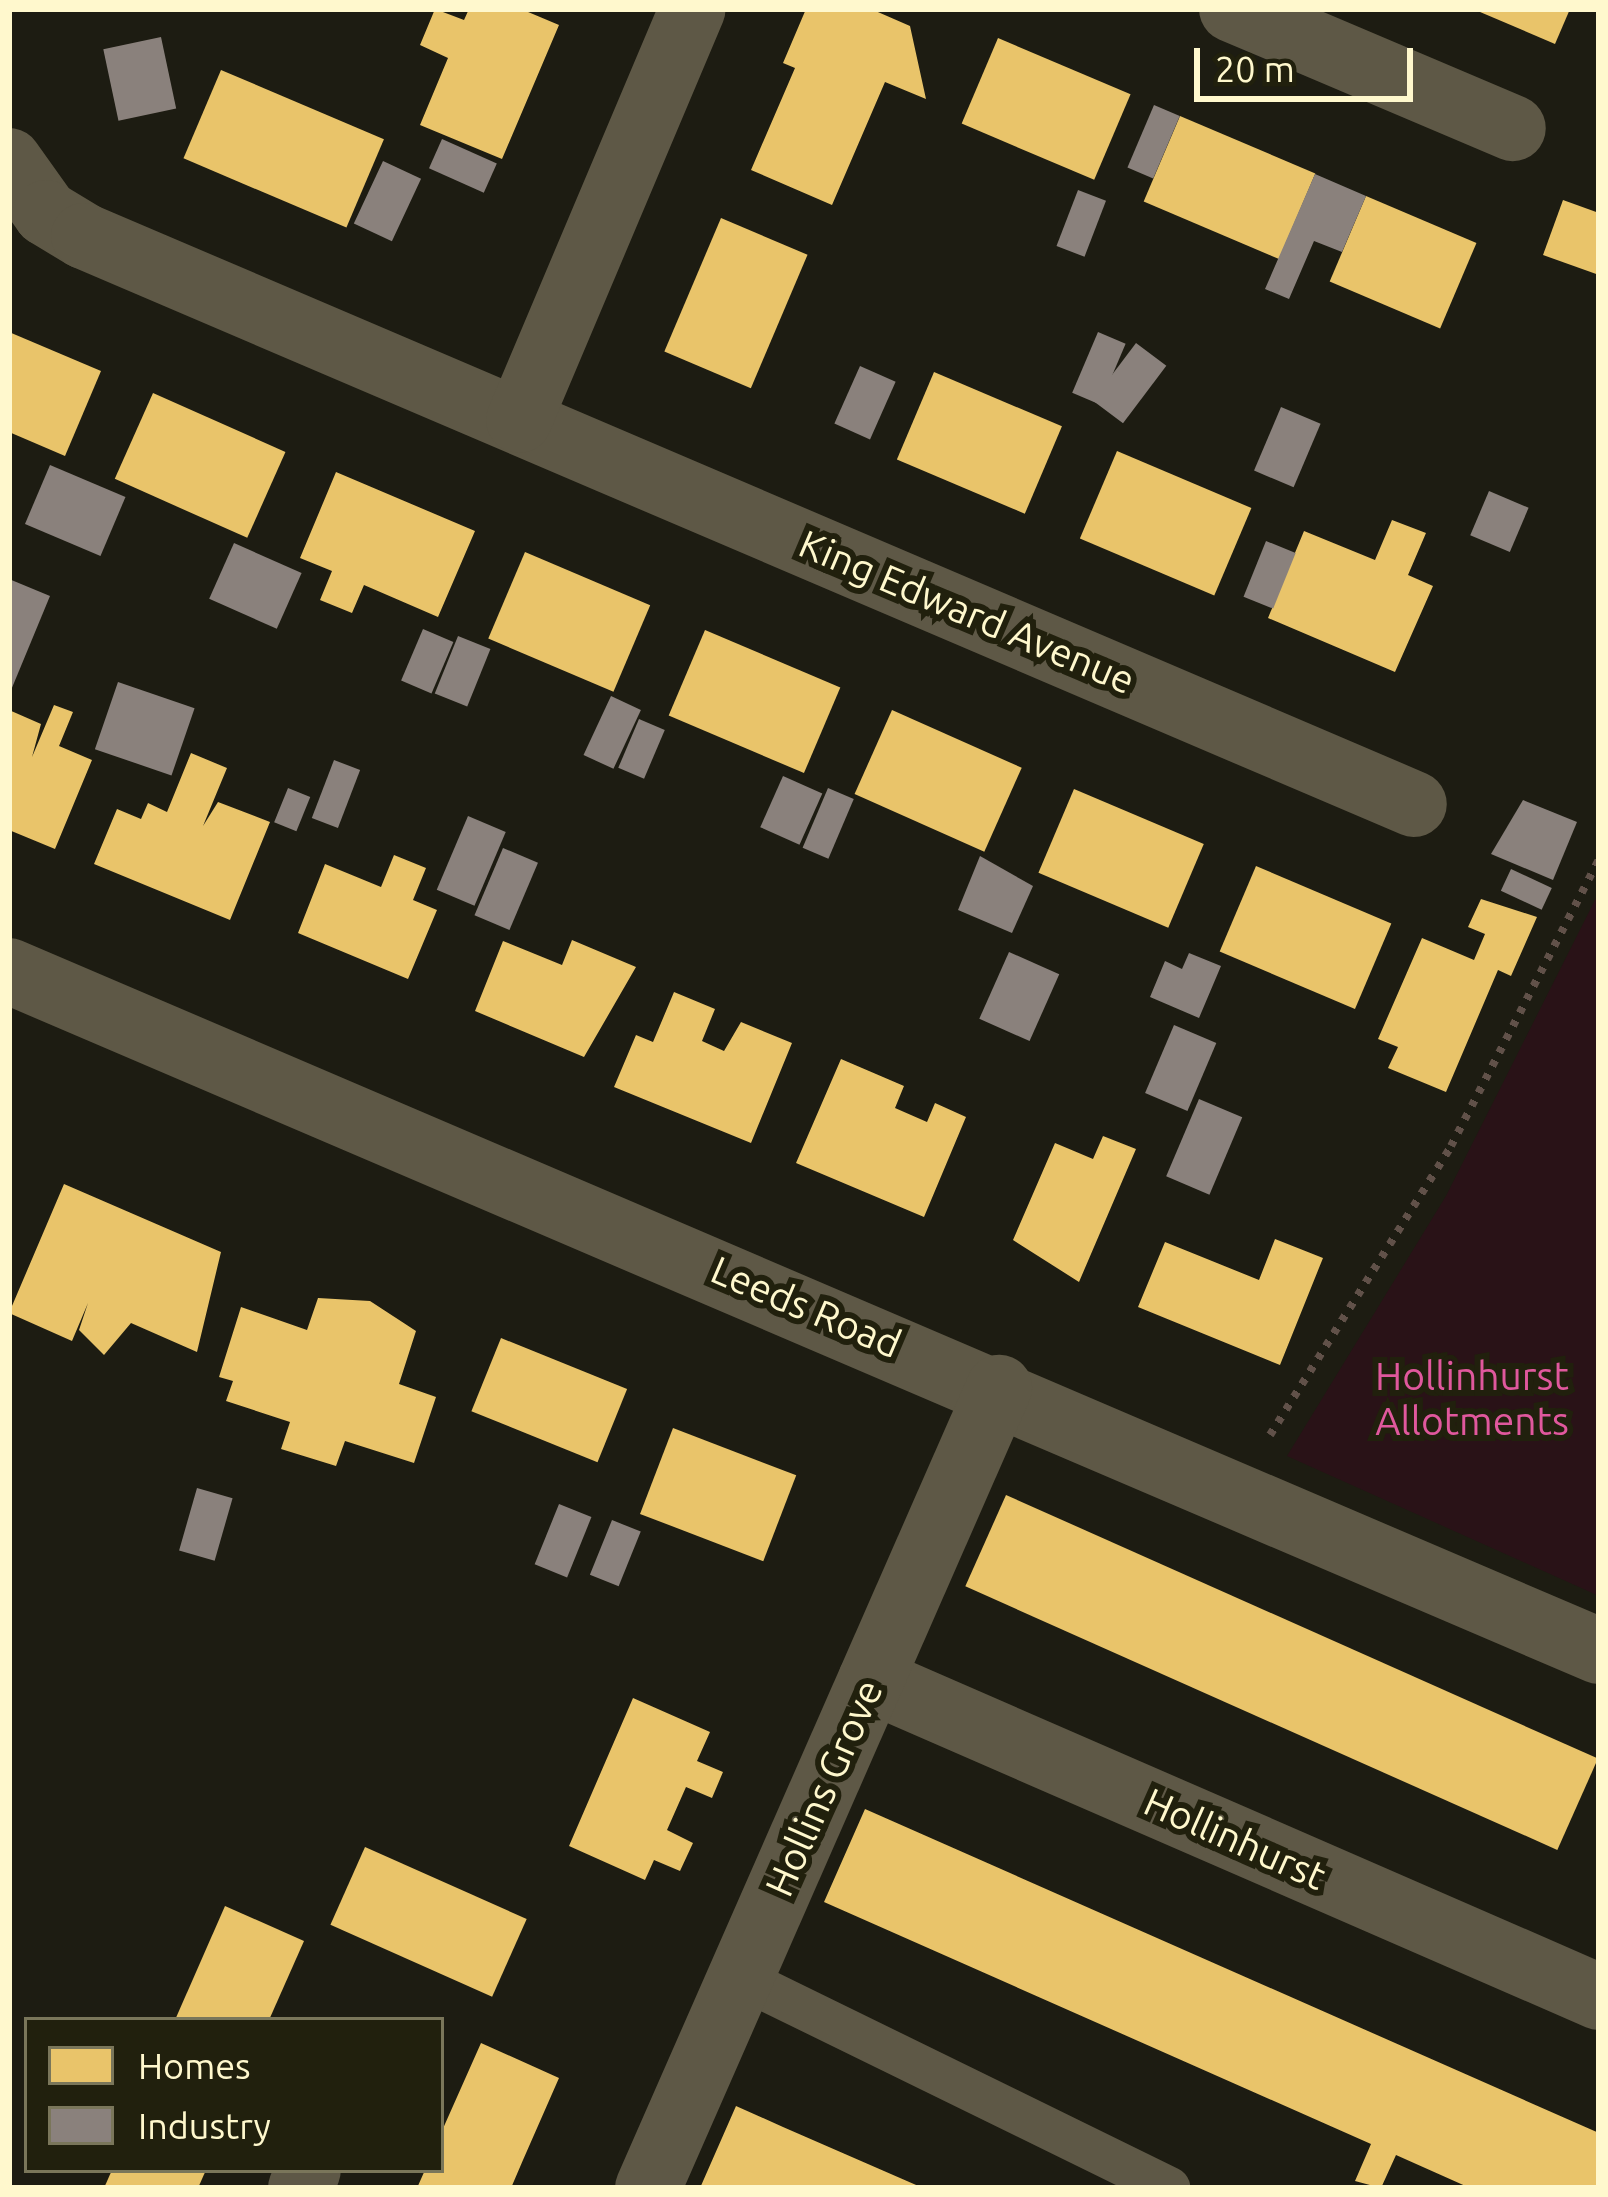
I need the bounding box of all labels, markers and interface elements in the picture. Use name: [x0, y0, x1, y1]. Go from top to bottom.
scale bar: [1200, 24, 1419, 98]
text: 20 m: [1215, 48, 1295, 89]
street label: King Edward Avenue: [792, 520, 1142, 704]
street label: Leeds Road: [704, 1246, 908, 1368]
park label: Hollinhurst Allotments: [1375, 1354, 1569, 1445]
street label: Hollins Grove: [755, 1673, 893, 1903]
street label: Hollinhurst: [1137, 1778, 1333, 1900]
legend: [24, 2017, 444, 2173]
text: Homes: [138, 2045, 251, 2086]
text: Industry: [138, 2105, 271, 2146]

